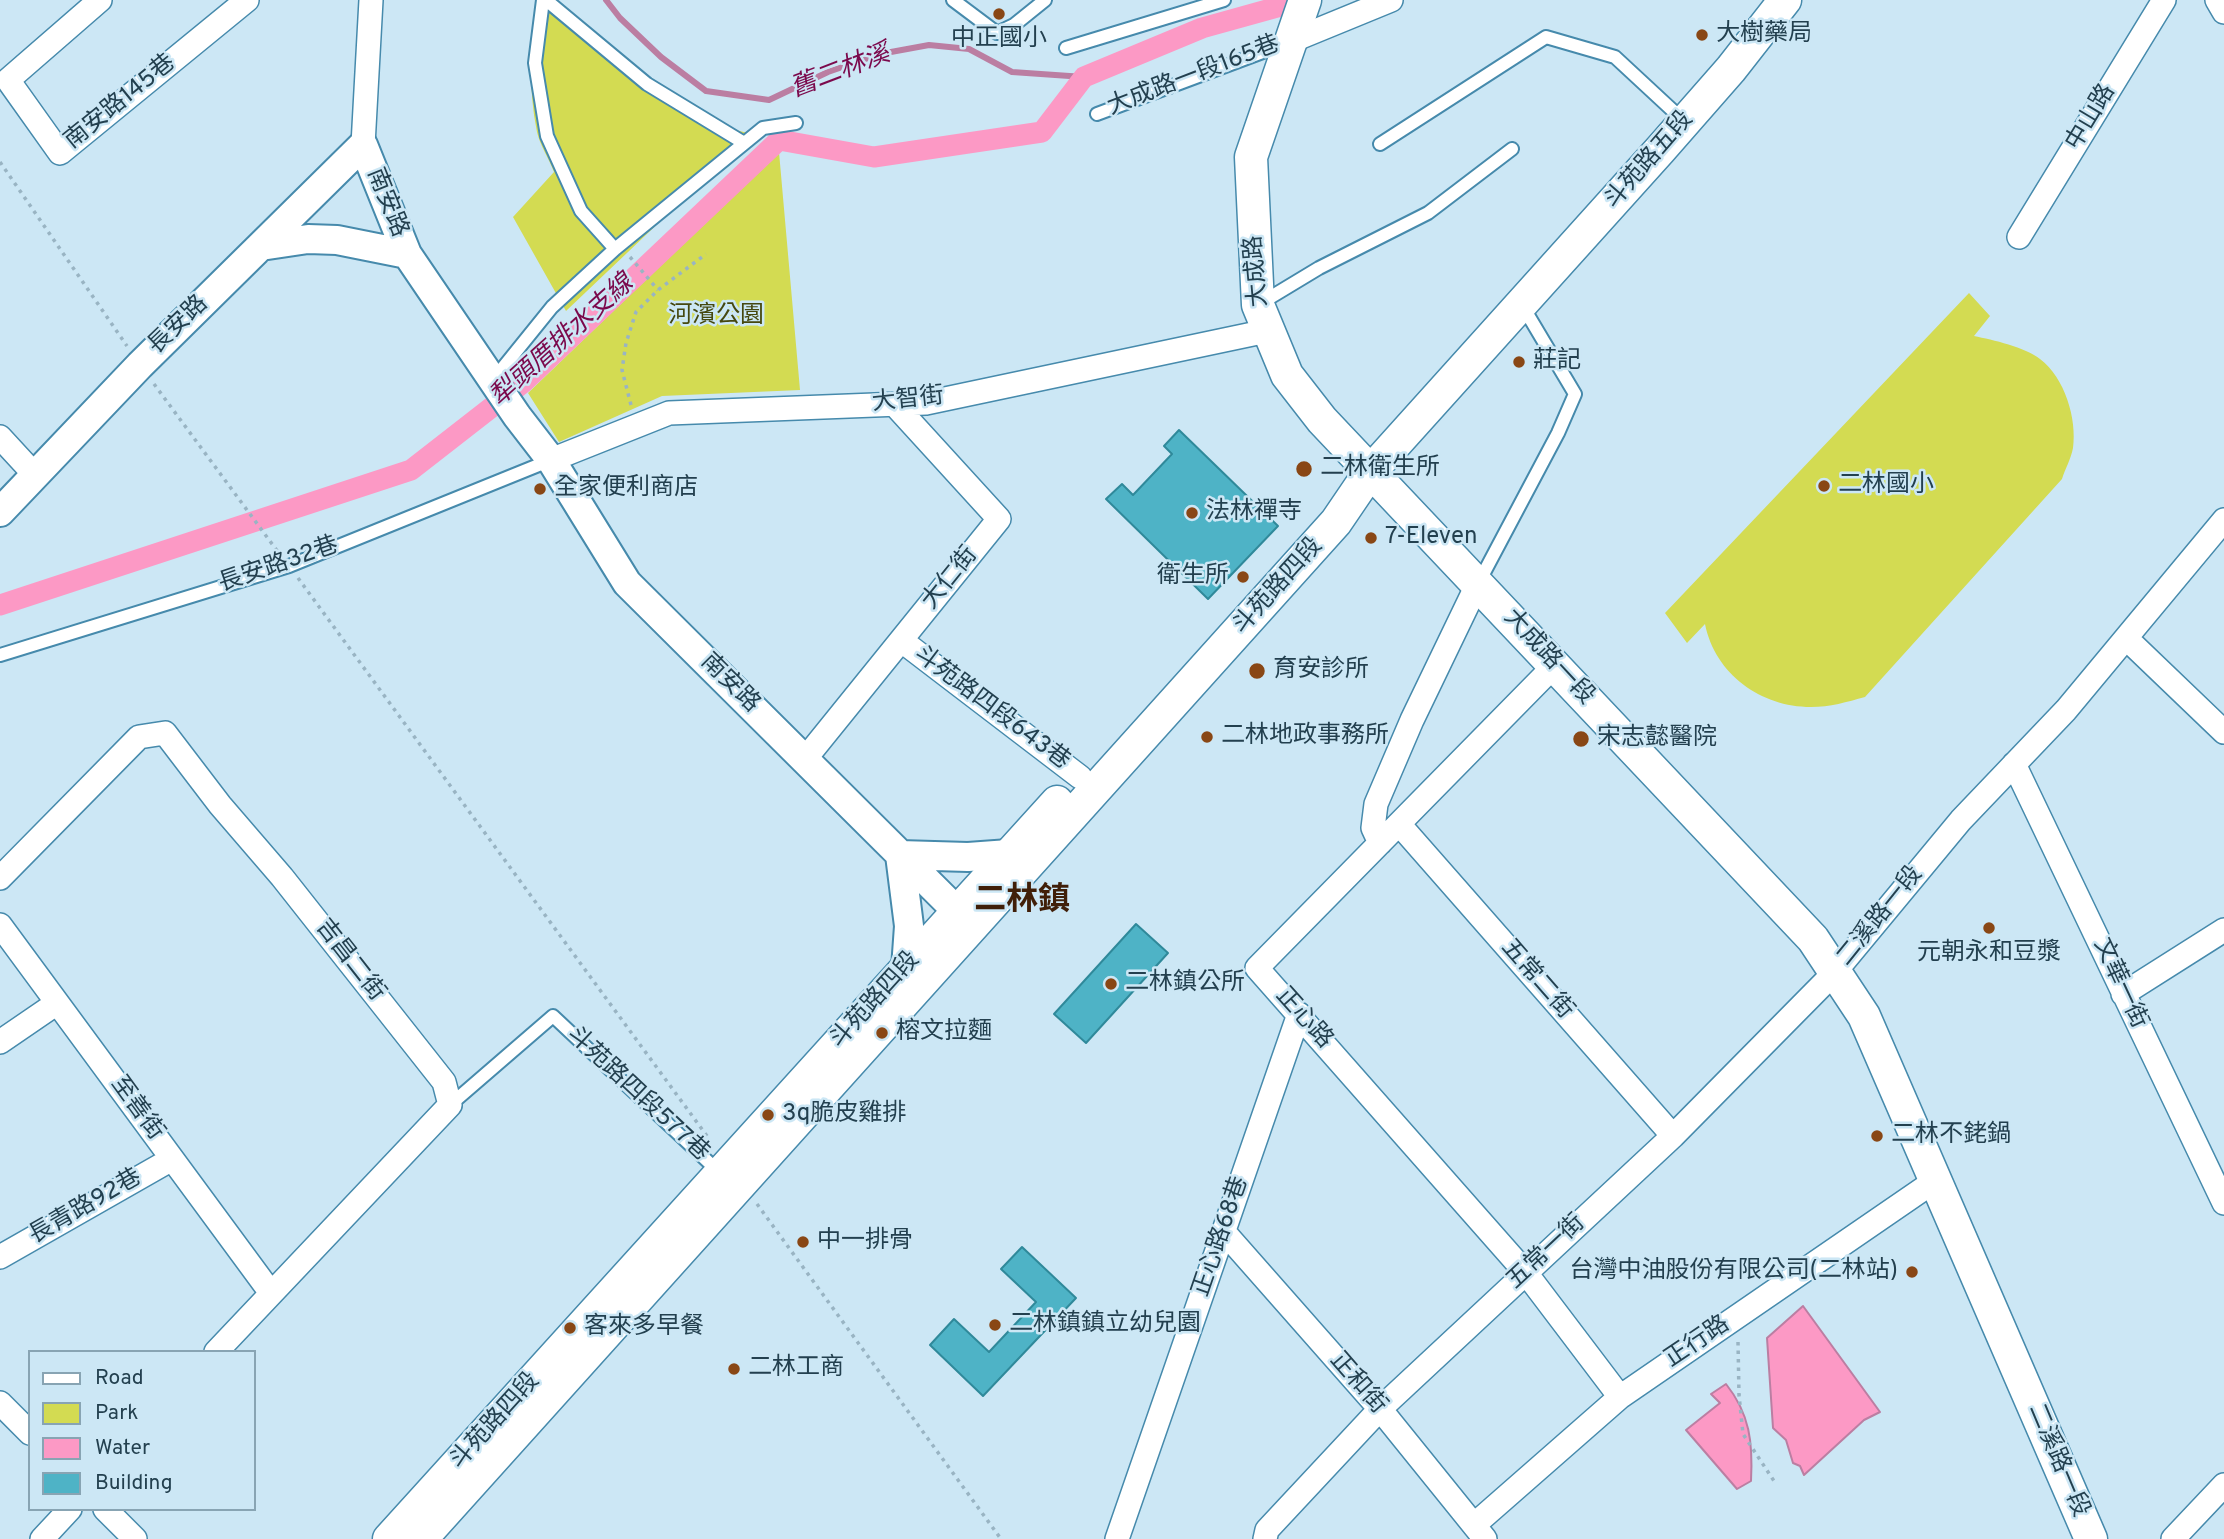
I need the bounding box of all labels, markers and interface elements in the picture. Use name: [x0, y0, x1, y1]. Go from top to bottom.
marker: 中正國小: [991, 6, 1007, 22]
place label: 大樹藥局: [1716, 21, 1812, 49]
place label: 中正國小: [951, 26, 1047, 54]
marker: 大樹藥局: [1694, 27, 1710, 43]
street label: 大成路一段165巷: [1104, 31, 1284, 123]
water label: 舊二林溪: [787, 40, 895, 106]
street label: 南安路145巷: [60, 50, 182, 156]
street label: 中山路: [2061, 80, 2123, 156]
street label: 斗苑路五段: [1600, 106, 1700, 216]
street label: 南安路: [359, 164, 413, 242]
street label: 大成路: [1241, 234, 1275, 308]
water label: 犁頭厝排水支線: [485, 270, 641, 414]
street label: 長安路: [143, 291, 215, 361]
park label: 河濱公園: [668, 303, 764, 331]
place label: 莊記: [1533, 348, 1581, 376]
marker: 莊記: [1511, 354, 1527, 370]
street label: 大智街: [871, 383, 945, 419]
place label: 二林衛生所: [1320, 455, 1440, 483]
marker: 二林衛生所: [1294, 459, 1314, 479]
place label: 二林國小: [1838, 472, 1934, 500]
place label: 全家便利商店: [554, 475, 698, 503]
marker: 二林國小: [1816, 478, 1832, 494]
marker: 全家便利商店: [532, 481, 548, 497]
place label: 法林禪寺: [1206, 499, 1302, 527]
marker: 法林禪寺: [1184, 505, 1200, 521]
place label: 7-Eleven: [1385, 524, 1478, 552]
marker: 7-Eleven: [1363, 530, 1379, 546]
street label: 長安路32巷: [215, 532, 343, 600]
street label: 斗苑路四段: [1228, 533, 1330, 641]
street label: 大仁街: [917, 542, 985, 616]
place label: 衛生所: [1157, 563, 1229, 591]
marker: 衛生所: [1235, 569, 1251, 585]
street label: 大成路一段: [1497, 604, 1599, 712]
street label: 斗苑路四段643巷: [907, 641, 1075, 777]
street label: 南安路: [693, 648, 765, 720]
place label: 育安診所: [1273, 657, 1369, 685]
marker: 育安診所: [1247, 661, 1267, 681]
place label: 二林地政事務所: [1221, 723, 1389, 751]
place label: 宋志懿醫院: [1597, 725, 1717, 753]
marker: 二林地政事務所: [1199, 729, 1215, 745]
marker: 宋志懿醫院: [1571, 729, 1591, 749]
street label: 二溪路一段: [1832, 861, 1930, 973]
district label: 二林鎮: [974, 884, 1070, 922]
street label: 吉昌二街: [308, 914, 390, 1008]
marker: 元朝永和豆漿: [1981, 920, 1997, 936]
street label: 五常二街: [1494, 934, 1578, 1026]
street label: 文華一街: [2086, 934, 2152, 1034]
place label: 元朝永和豆漿: [1917, 940, 2061, 968]
street label: 斗苑路四段: [825, 947, 927, 1055]
place label: 二林鎮公所: [1125, 970, 1245, 998]
marker: 二林鎮公所: [1103, 976, 1119, 992]
street label: 正心路: [1268, 983, 1338, 1055]
place label: 榕文拉麵: [896, 1019, 992, 1047]
street label: 斗苑路四段577巷: [560, 1022, 714, 1168]
marker: 榕文拉麵: [874, 1025, 890, 1041]
street label: 至善街: [103, 1071, 169, 1147]
place label: 3q脆皮雞排: [782, 1101, 906, 1129]
marker: 3q脆皮雞排: [760, 1107, 776, 1123]
place label: 二林不銠鍋: [1891, 1122, 2011, 1150]
marker: 二林不銠鍋: [1869, 1128, 1885, 1144]
street label: 長青路92巷: [25, 1164, 147, 1252]
street label: 正心路68巷: [1188, 1173, 1256, 1301]
street label: 五常一街: [1502, 1210, 1592, 1296]
place label: 中一排骨: [817, 1228, 913, 1256]
marker: 中一排骨: [795, 1234, 811, 1250]
place label: 台灣中油股份有限公司(二林站): [1570, 1258, 1898, 1286]
marker: 台灣中油股份有限公司(二林站): [1904, 1264, 1920, 1280]
place label: 二林鎮鎮立幼兒園: [1009, 1311, 1201, 1339]
street label: 正行路: [1660, 1311, 1736, 1375]
place label: 客來多早餐: [584, 1314, 704, 1342]
marker: 二林鎮鎮立幼兒園: [987, 1317, 1003, 1333]
marker: 客來多早餐: [562, 1320, 578, 1336]
street label: 正和街: [1323, 1347, 1391, 1421]
legend: [28, 1350, 256, 1511]
place label: 二林工商: [748, 1355, 844, 1383]
marker: 二林工商: [726, 1361, 742, 1377]
text: Road: [95, 1365, 144, 1392]
street label: 斗苑路四段: [445, 1368, 547, 1476]
text: Park: [95, 1400, 138, 1427]
street label: 二溪路一段: [2020, 1400, 2094, 1522]
text: Water: [95, 1435, 150, 1462]
text: Building: [95, 1470, 173, 1497]

